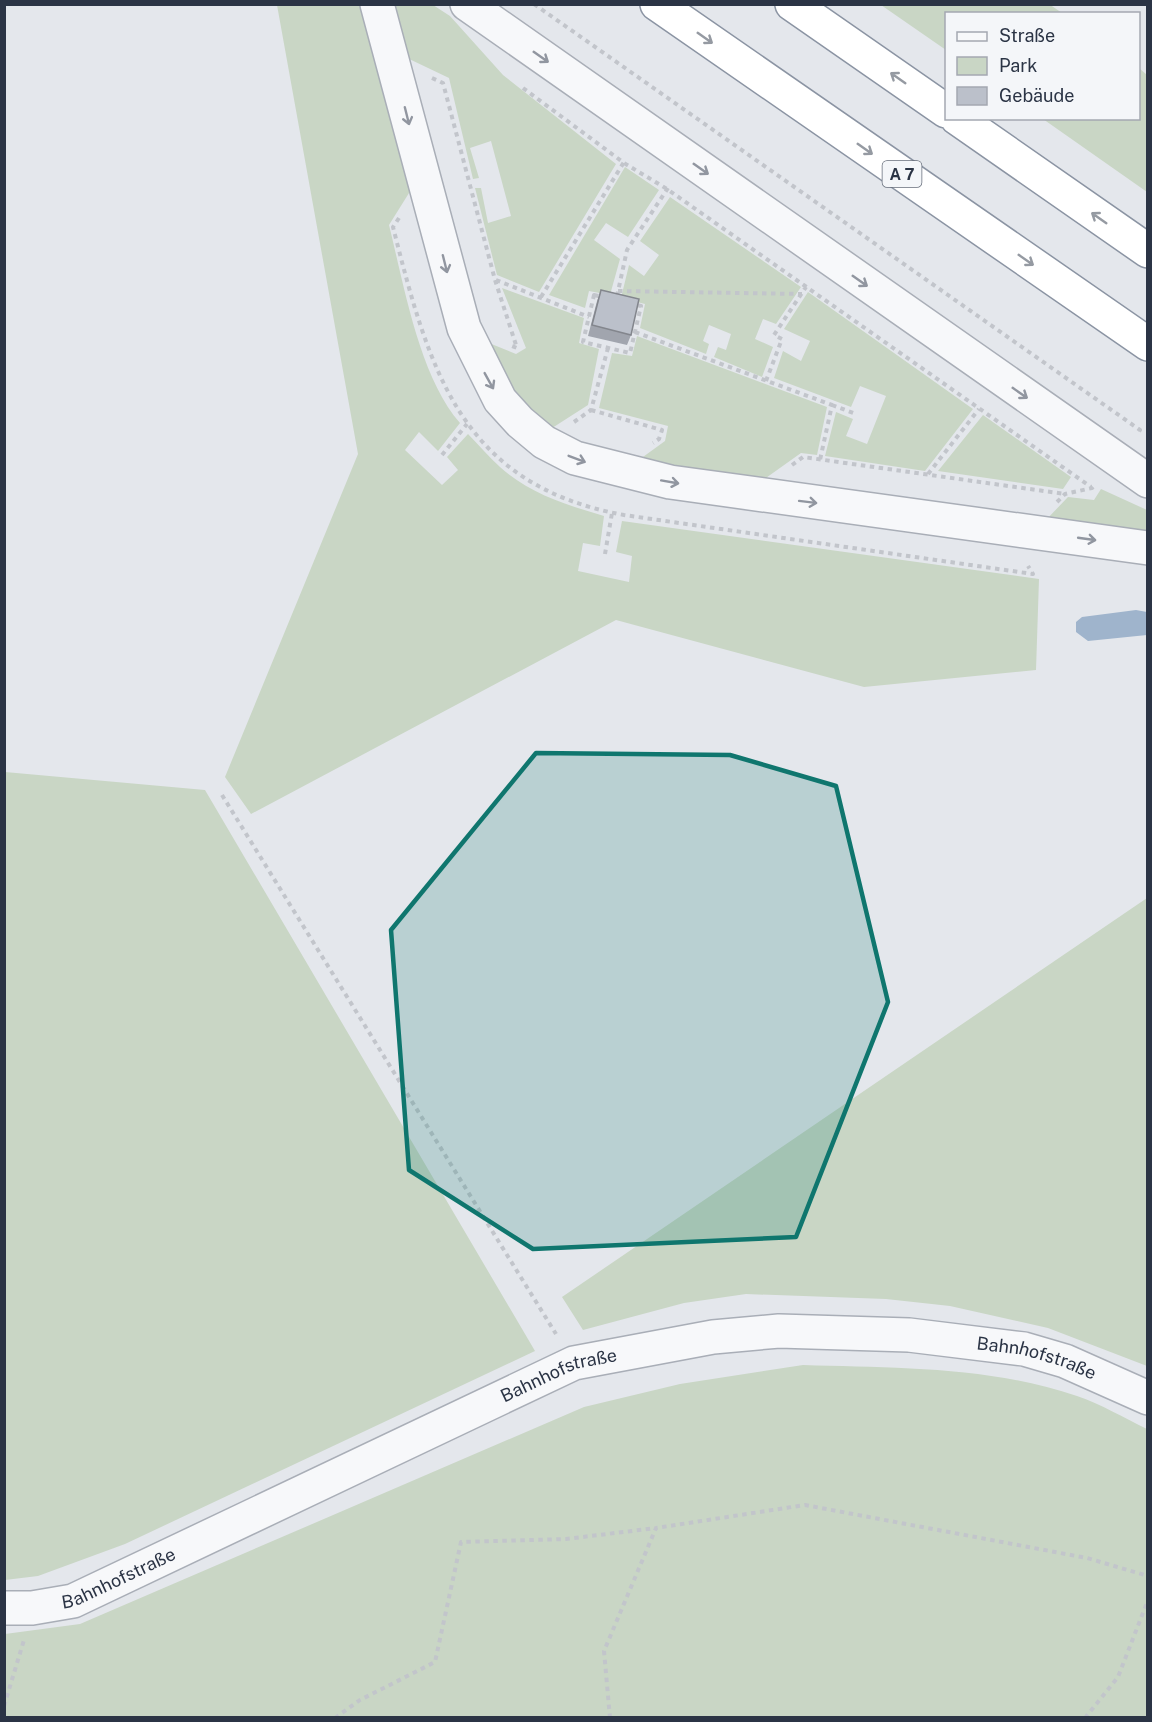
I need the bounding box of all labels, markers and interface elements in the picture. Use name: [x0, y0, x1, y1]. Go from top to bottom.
legend: [945, 12, 1140, 120]
text: Straße: [999, 25, 1055, 46]
one-way arrow: [696, 32, 713, 44]
one-way arrow: [532, 51, 548, 63]
text: Park: [999, 55, 1037, 76]
one-way arrow: [891, 72, 907, 84]
text: Gebäude: [999, 85, 1074, 106]
one-way arrow: [401, 106, 413, 125]
one-way arrow: [857, 143, 873, 155]
road number: A 7: [882, 161, 922, 187]
one-way arrow: [692, 163, 708, 175]
one-way arrow: [1091, 211, 1108, 224]
one-way arrow: [439, 254, 451, 273]
one-way arrow: [1017, 254, 1033, 266]
one-way arrow: [852, 275, 868, 287]
one-way arrow: [484, 371, 495, 389]
one-way arrow: [1011, 387, 1027, 399]
one-way arrow: [568, 454, 586, 465]
one-way arrow: [660, 477, 680, 488]
one-way arrow: [798, 497, 818, 508]
one-way arrow: [1076, 534, 1096, 545]
street label: Bahnhofstraße: [976, 1332, 1100, 1384]
street label: Bahnhofstraße: [497, 1344, 619, 1406]
street label: Bahnhofstraße: [60, 1543, 179, 1613]

